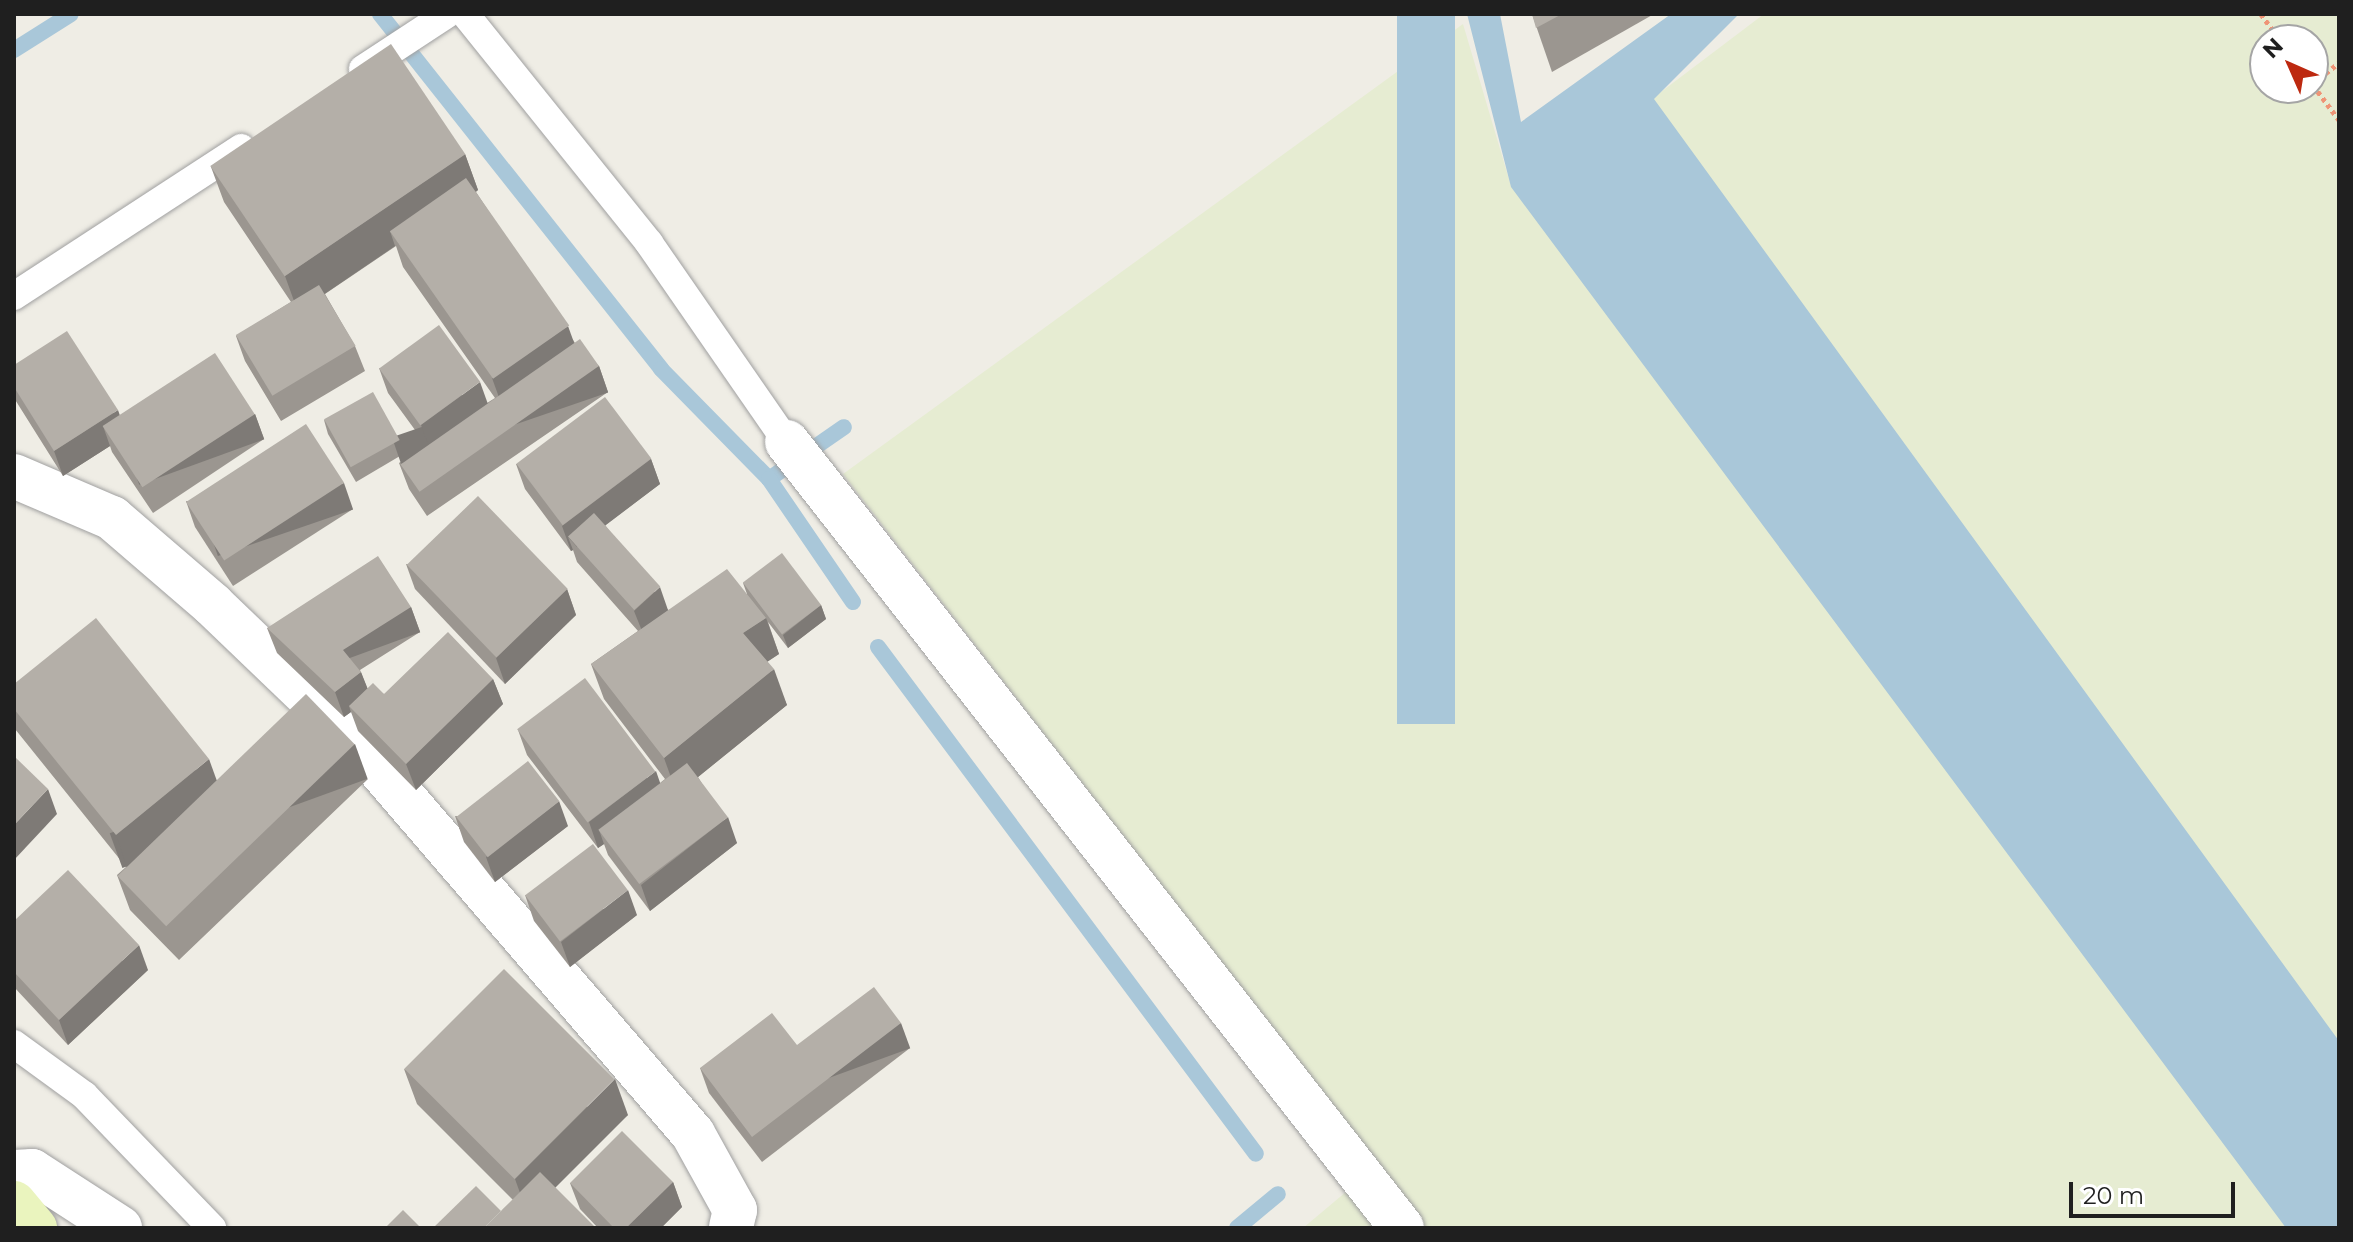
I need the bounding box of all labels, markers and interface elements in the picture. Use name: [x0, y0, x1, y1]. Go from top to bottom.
north arrow: [2249, 24, 2329, 104]
text: N: [2257, 32, 2289, 64]
scale bar: [2073, 1166, 2239, 1216]
text: 20 m: [2083, 1181, 2144, 1210]

